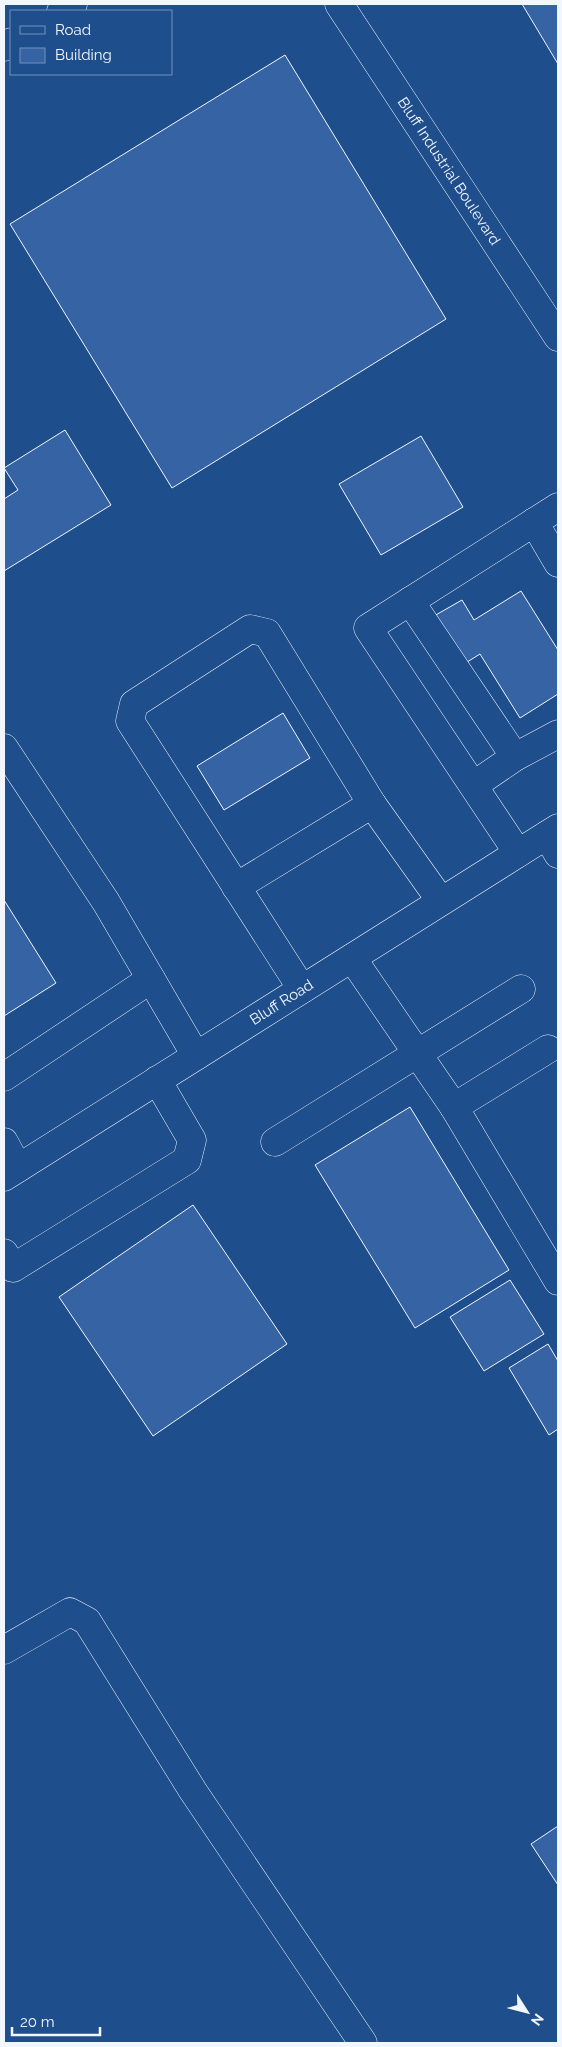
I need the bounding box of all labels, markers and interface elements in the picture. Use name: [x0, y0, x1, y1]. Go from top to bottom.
legend: [10, 10, 172, 75]
text: Road: [55, 21, 91, 39]
text: Building: [55, 46, 112, 64]
street label: Bluff Industrial Boulevard: [394, 94, 504, 249]
street label: Bluff Road: [247, 976, 316, 1029]
north arrow: [502, 1987, 552, 2037]
scale bar: [12, 2004, 100, 2036]
text: N: [528, 2011, 547, 2029]
text: 20 m: [20, 2013, 55, 2031]

